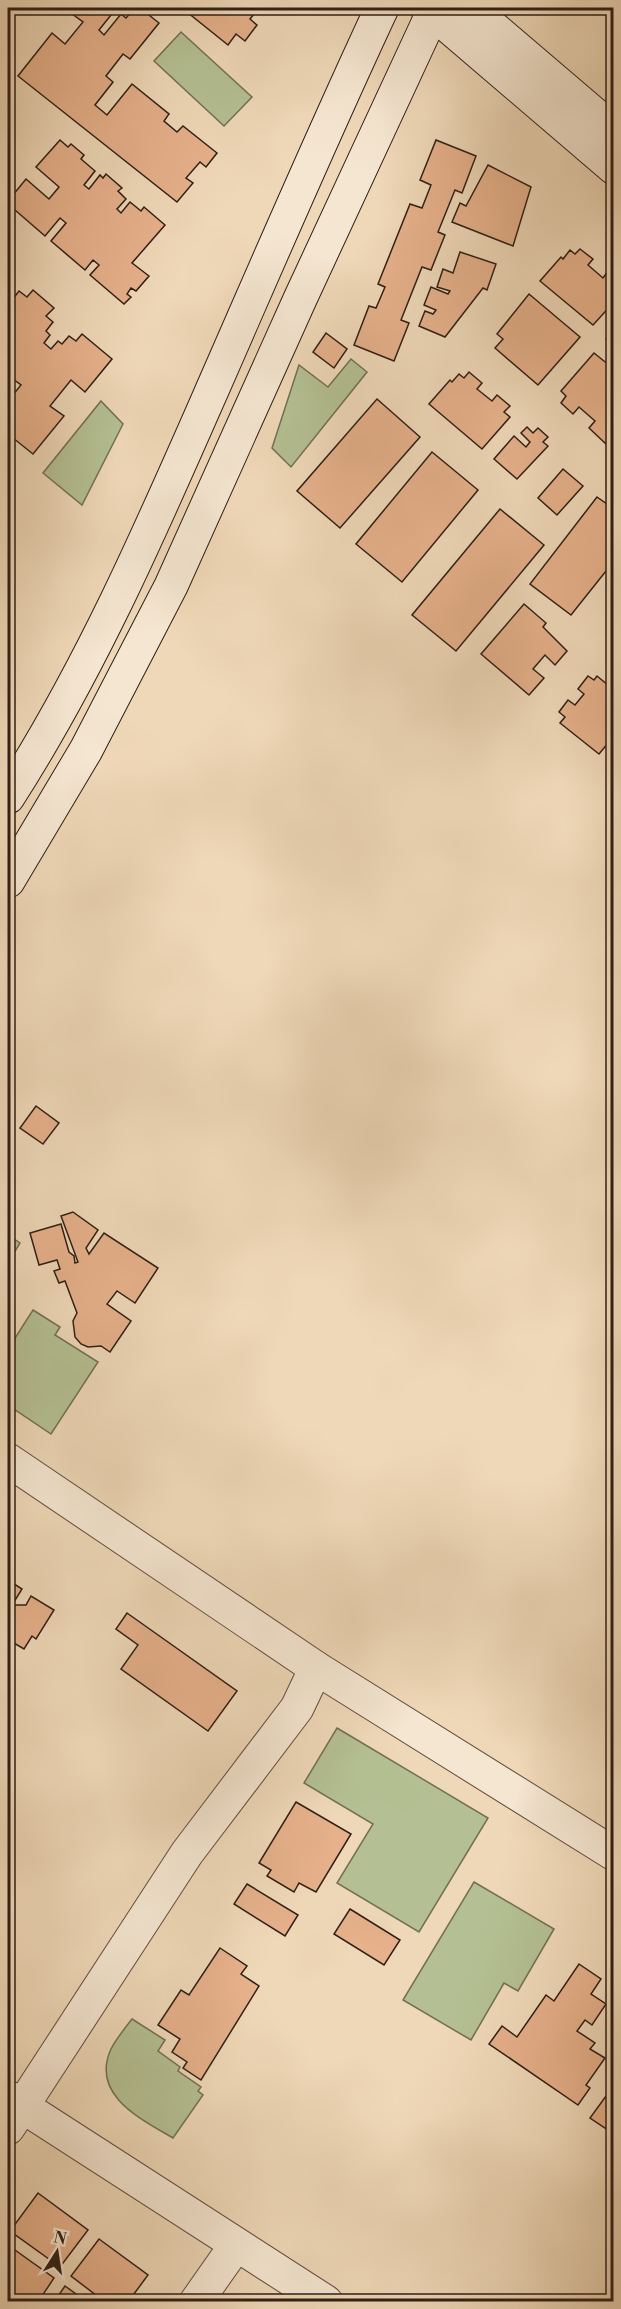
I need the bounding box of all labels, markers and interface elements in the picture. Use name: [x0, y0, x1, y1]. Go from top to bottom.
north arrow: [27, 2222, 87, 2282]
text: N: [52, 2227, 69, 2249]

